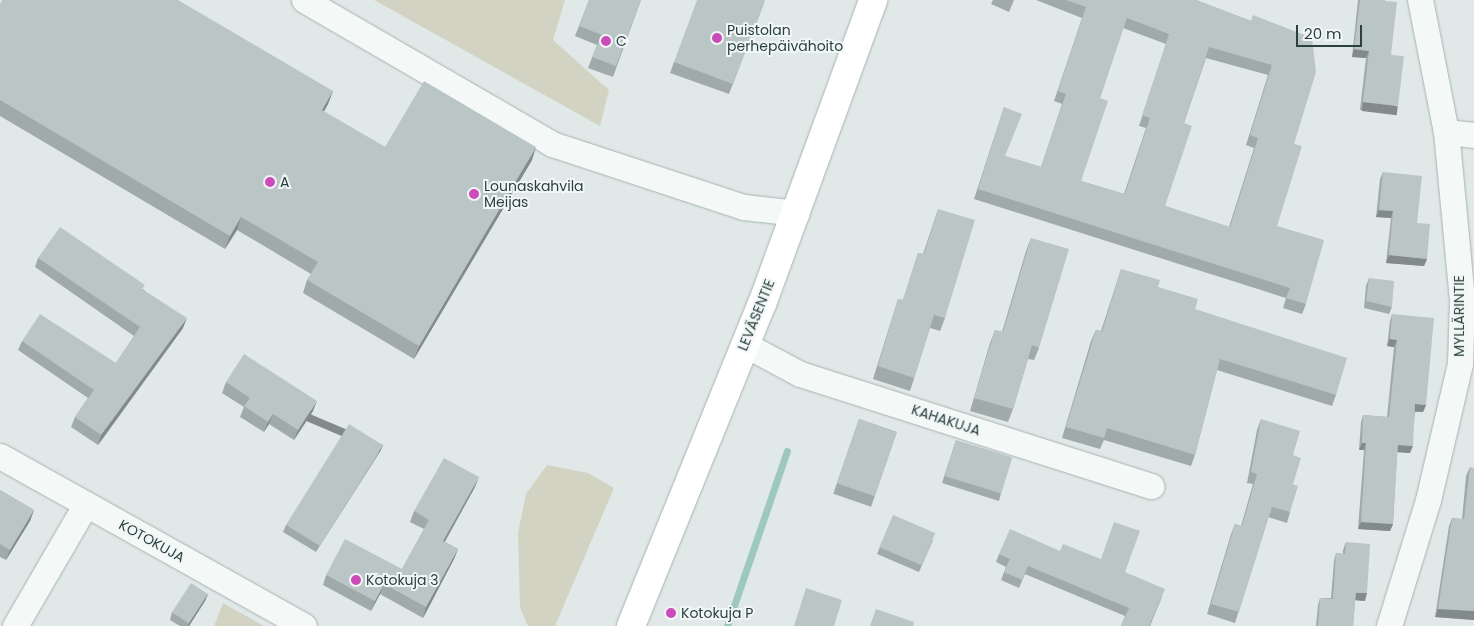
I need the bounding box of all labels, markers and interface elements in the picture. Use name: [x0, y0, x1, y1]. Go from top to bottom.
scale bar: [1299, 15, 1365, 47]
place label: Puistolan perhepäivähoito: [727, 22, 843, 54]
text: 20 m: [1304, 23, 1342, 44]
marker: Puistolan perhepäivähoito: [711, 32, 723, 44]
place label: C: [616, 33, 627, 49]
marker: C: [600, 35, 612, 47]
place label: A: [280, 174, 289, 190]
marker: A: [264, 176, 276, 188]
place label: Lounaskahvila Meijas: [484, 178, 584, 210]
marker: Lounaskahvila Meijas: [468, 188, 480, 200]
street label: MYLLÄRINTIE: [1451, 275, 1467, 357]
street label: LEVÄSENTIE: [734, 277, 778, 353]
street label: KAHAKUJA: [909, 401, 983, 439]
street label: KOTOKUJA: [116, 516, 188, 566]
place label: Kotokuja 3: [366, 572, 438, 588]
marker: Kotokuja 3: [350, 574, 362, 586]
place label: Kotokuja P: [681, 605, 753, 621]
marker: Kotokuja P: [665, 607, 677, 619]

